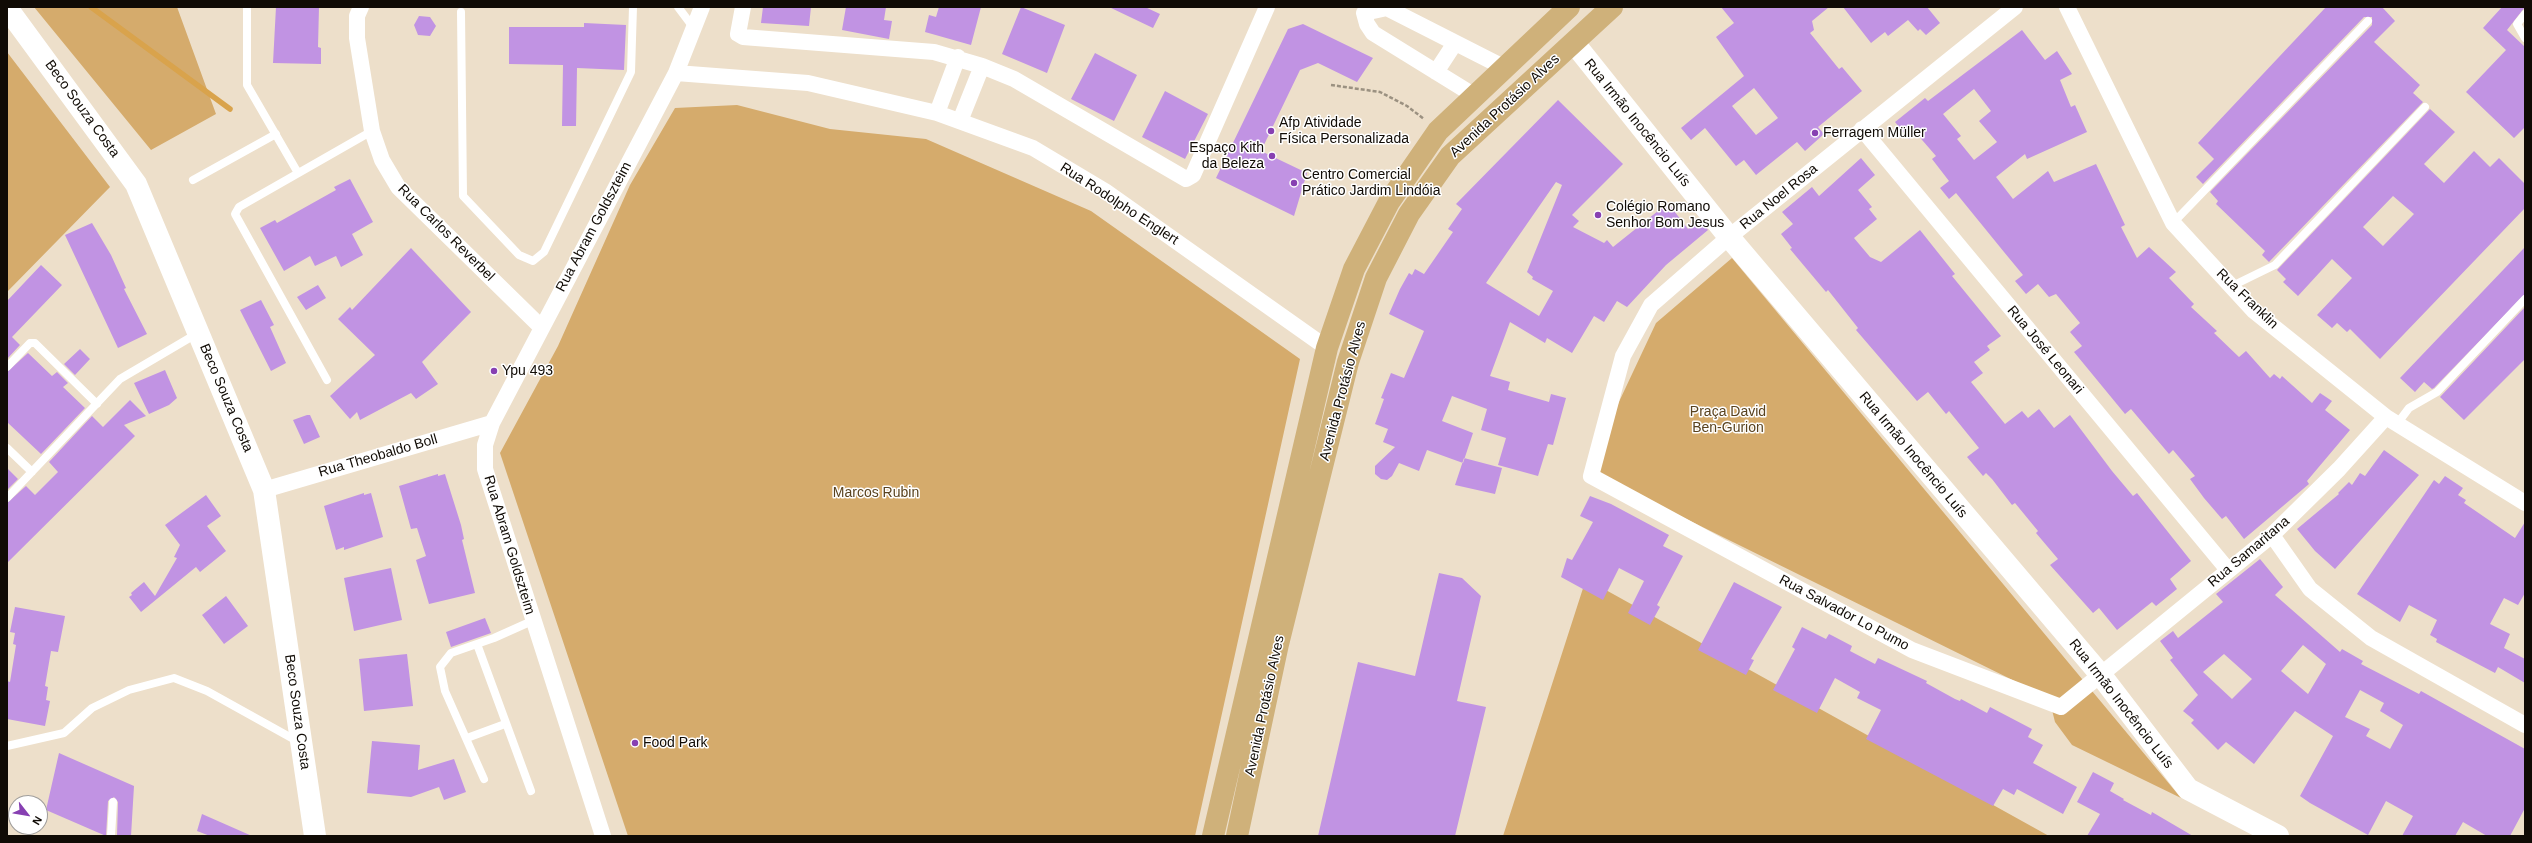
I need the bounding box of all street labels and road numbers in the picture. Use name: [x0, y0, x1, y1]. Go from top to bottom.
street label: Avenida Protásio Alves: [1447, 51, 1563, 161]
street label: Rua Irmão Inocêncio Luís: [1580, 56, 1694, 190]
street label: Beco Souza Costa: [41, 57, 123, 161]
street label: Rua Abram Goldszteim: [553, 159, 635, 295]
street label: Rua Rodolpho Englert: [1057, 159, 1181, 249]
street label: Rua Noel Rosa: [1737, 161, 1821, 233]
street label: Rua Carlos Reverbel: [394, 181, 498, 285]
street label: Rua Franklin: [2213, 265, 2281, 333]
street label: Rua José Leonari: [2003, 303, 2087, 397]
street label: Avenida Protásio Alves: [1316, 319, 1370, 463]
street label: Beco Souza Costa: [196, 341, 256, 455]
street label: Rua Irmão Inocêncio Luís: [1855, 388, 1971, 522]
street label: Rua Theobaldo Boll: [317, 431, 439, 481]
street label: Rua Abram Goldszteim: [480, 473, 538, 617]
street label: Rua Samaritana: [2205, 513, 2293, 591]
street label: Rua Salvador Lo Pumo: [1776, 572, 1912, 654]
street label: Avenida Protásio Alves: [1242, 634, 1288, 778]
street label: Rua Irmão Inocêncio Luís: [2065, 636, 2177, 772]
street label: Beco Souza Costa: [281, 653, 313, 771]

